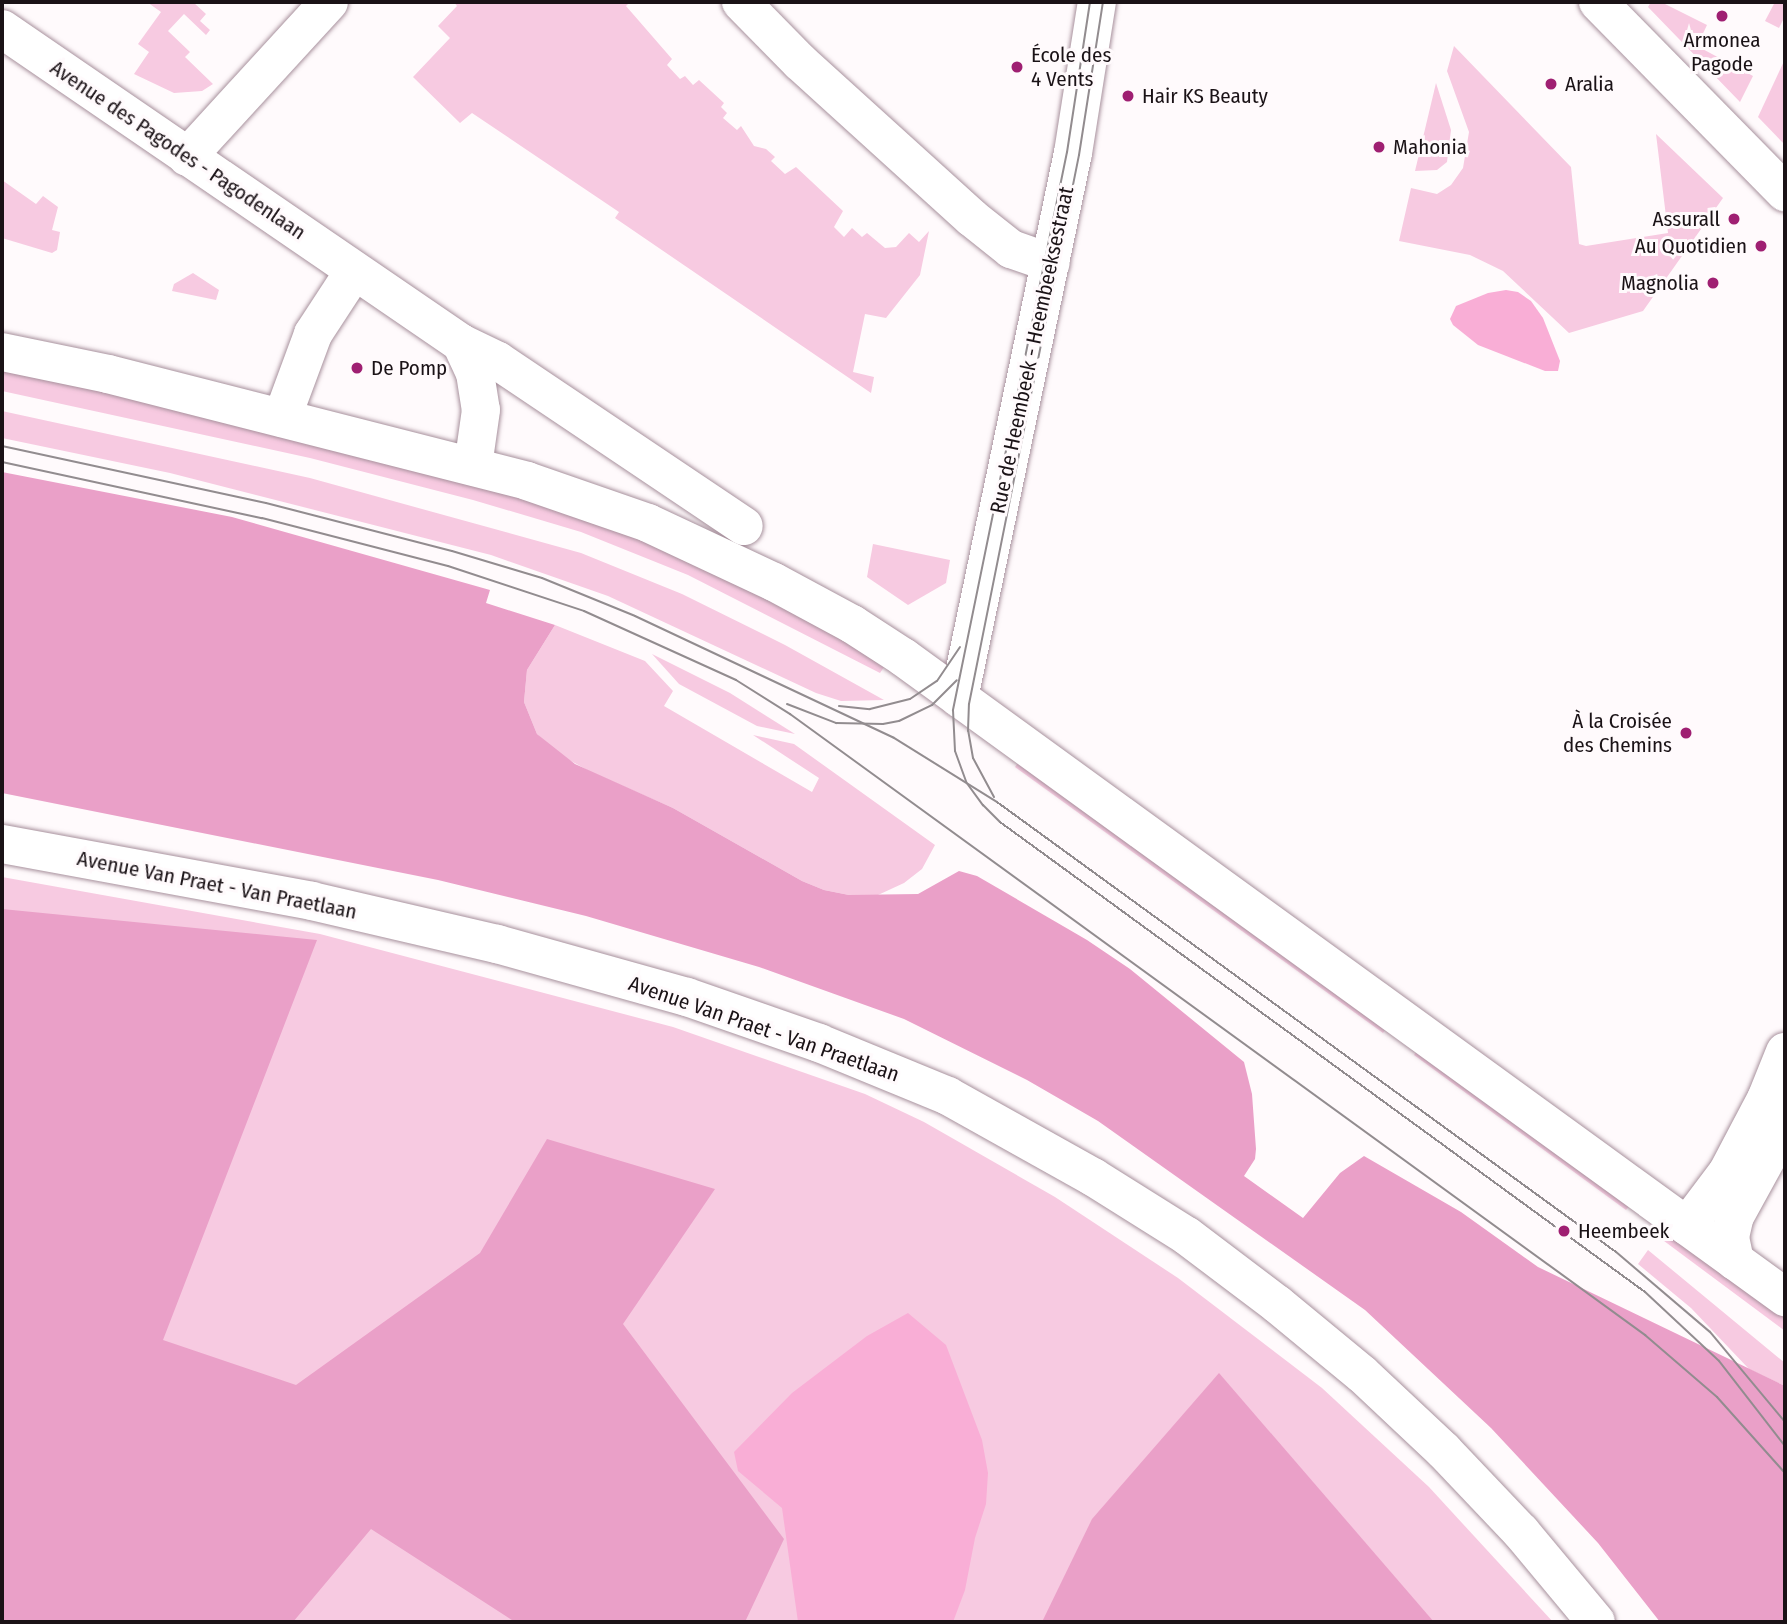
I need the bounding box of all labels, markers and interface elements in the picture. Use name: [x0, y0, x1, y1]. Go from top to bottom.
marker: Armonea Pagode: [1714, 8, 1730, 24]
place label: Armonea Pagode: [1683, 27, 1761, 77]
place label: École des 4 Vents: [1031, 42, 1111, 92]
street label: Avenue des Pagodes - Pagodenlaan: [46, 55, 310, 245]
marker: École des 4 Vents: [1009, 59, 1025, 75]
place label: Aralia: [1565, 71, 1614, 97]
marker: Aralia: [1543, 76, 1559, 92]
place label: Hair KS Beauty: [1142, 83, 1268, 109]
marker: Hair KS Beauty: [1120, 88, 1136, 104]
place label: Mahonia: [1393, 134, 1467, 160]
marker: Mahonia: [1371, 139, 1387, 155]
street label: Rue de Heembeek - Heembeeksestraat: [985, 184, 1079, 516]
place label: Assurall: [1652, 206, 1720, 232]
marker: Assurall: [1726, 211, 1742, 227]
place label: Au Quotidien: [1635, 233, 1747, 259]
marker: Au Quotidien: [1753, 238, 1769, 254]
place label: Magnolia: [1621, 270, 1699, 296]
marker: Magnolia: [1705, 275, 1721, 291]
place label: De Pomp: [371, 355, 447, 381]
marker: De Pomp: [349, 360, 365, 376]
place label: À la Croisée des Chemins: [1563, 708, 1672, 758]
marker: À la Croisée des Chemins: [1678, 725, 1694, 741]
street label: Avenue Van Praet - Van Praetlaan: [75, 846, 359, 924]
street label: Avenue Van Praet - Van Praetlaan: [626, 971, 902, 1087]
place label: Heembeek: [1578, 1218, 1669, 1244]
marker: Heembeek: [1556, 1223, 1572, 1239]

